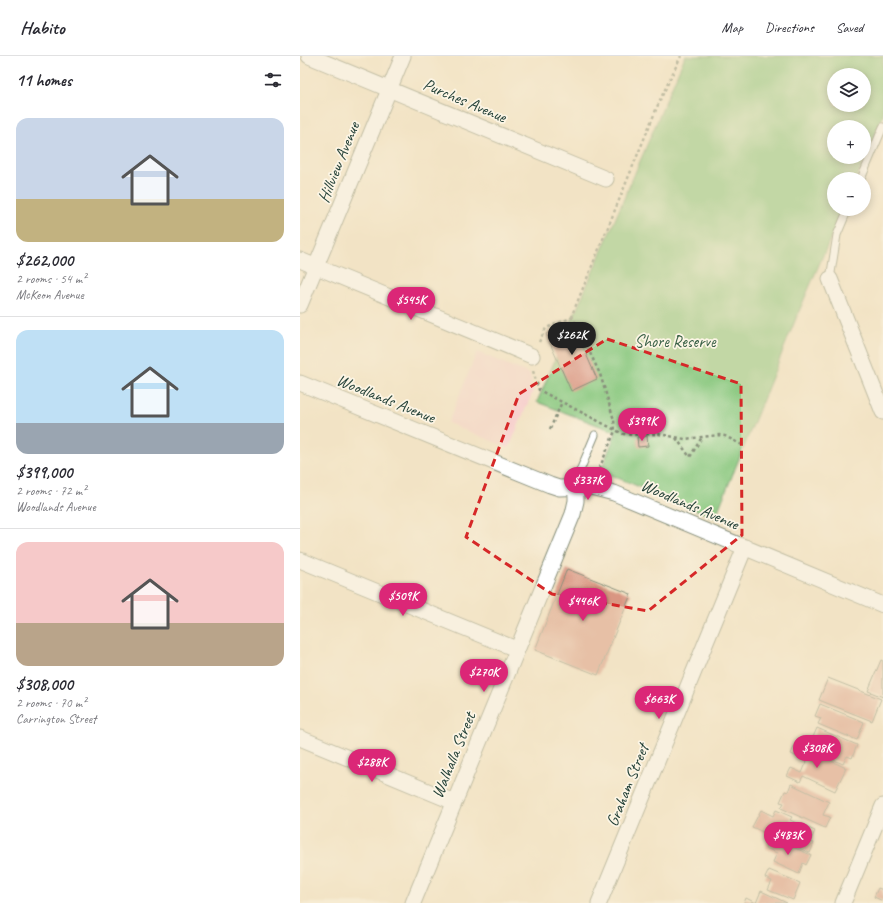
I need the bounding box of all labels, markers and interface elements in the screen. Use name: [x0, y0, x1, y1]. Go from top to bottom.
text: Habito: [20, 16, 65, 40]
text: Map: [722, 19, 743, 36]
text: Directions: [765, 19, 814, 36]
text: Saved: [836, 19, 863, 36]
map controls: [827, 68, 871, 216]
button: layers: [827, 68, 871, 112]
icon: filters: [262, 69, 284, 91]
text: 11 homes: [16, 70, 72, 91]
street label: Purches Avenue: [420, 74, 511, 128]
street label: Hillview Avenue: [313, 117, 365, 206]
button: +: [827, 120, 871, 164]
icon: home: [114, 144, 186, 216]
button: −: [827, 172, 871, 216]
text: $262,000: [16, 250, 73, 271]
text: 2 rooms · 54 m²: [16, 271, 86, 287]
text: McKeon Avenue: [16, 287, 84, 303]
pin: $545K: [383, 287, 439, 321]
text: $545K: [396, 292, 426, 308]
pin: $262K: [544, 322, 600, 356]
text: $262K: [557, 327, 587, 343]
park label: Shore Reserve: [635, 331, 717, 352]
icon: home: [114, 356, 186, 428]
street label: Woodlands Avenue: [334, 369, 439, 428]
pin: $399K: [614, 408, 670, 442]
text: $399K: [627, 413, 657, 429]
text: $399,000: [16, 462, 73, 483]
pin: $337K: [560, 467, 616, 501]
text: $337K: [573, 472, 603, 488]
street label: Woodlands Avenue: [638, 474, 743, 535]
text: 2 rooms · 72 m²: [16, 483, 86, 499]
text: Woodlands Avenue: [16, 499, 96, 515]
icon: home: [114, 568, 186, 640]
pin: $509K: [375, 583, 431, 617]
text: $509K: [388, 588, 418, 604]
pin: $446K: [555, 588, 611, 622]
text: $446K: [568, 593, 598, 609]
pin: $270K: [456, 659, 512, 693]
text: $270K: [469, 664, 499, 680]
text: $308,000: [16, 674, 73, 695]
pin: $663K: [631, 686, 687, 720]
text: $663K: [644, 691, 674, 707]
text: 2 rooms · 70 m²: [16, 695, 86, 711]
street label: Walhalla Street: [427, 707, 481, 801]
text: Carrington Street: [16, 711, 96, 727]
pin: $308K: [789, 735, 845, 769]
street label: Graham Street: [601, 739, 654, 829]
text: $308K: [802, 740, 832, 756]
pin: $288K: [344, 749, 400, 783]
text: $288K: [357, 754, 387, 770]
pin: $483K: [760, 822, 816, 856]
text: $483K: [773, 827, 803, 843]

